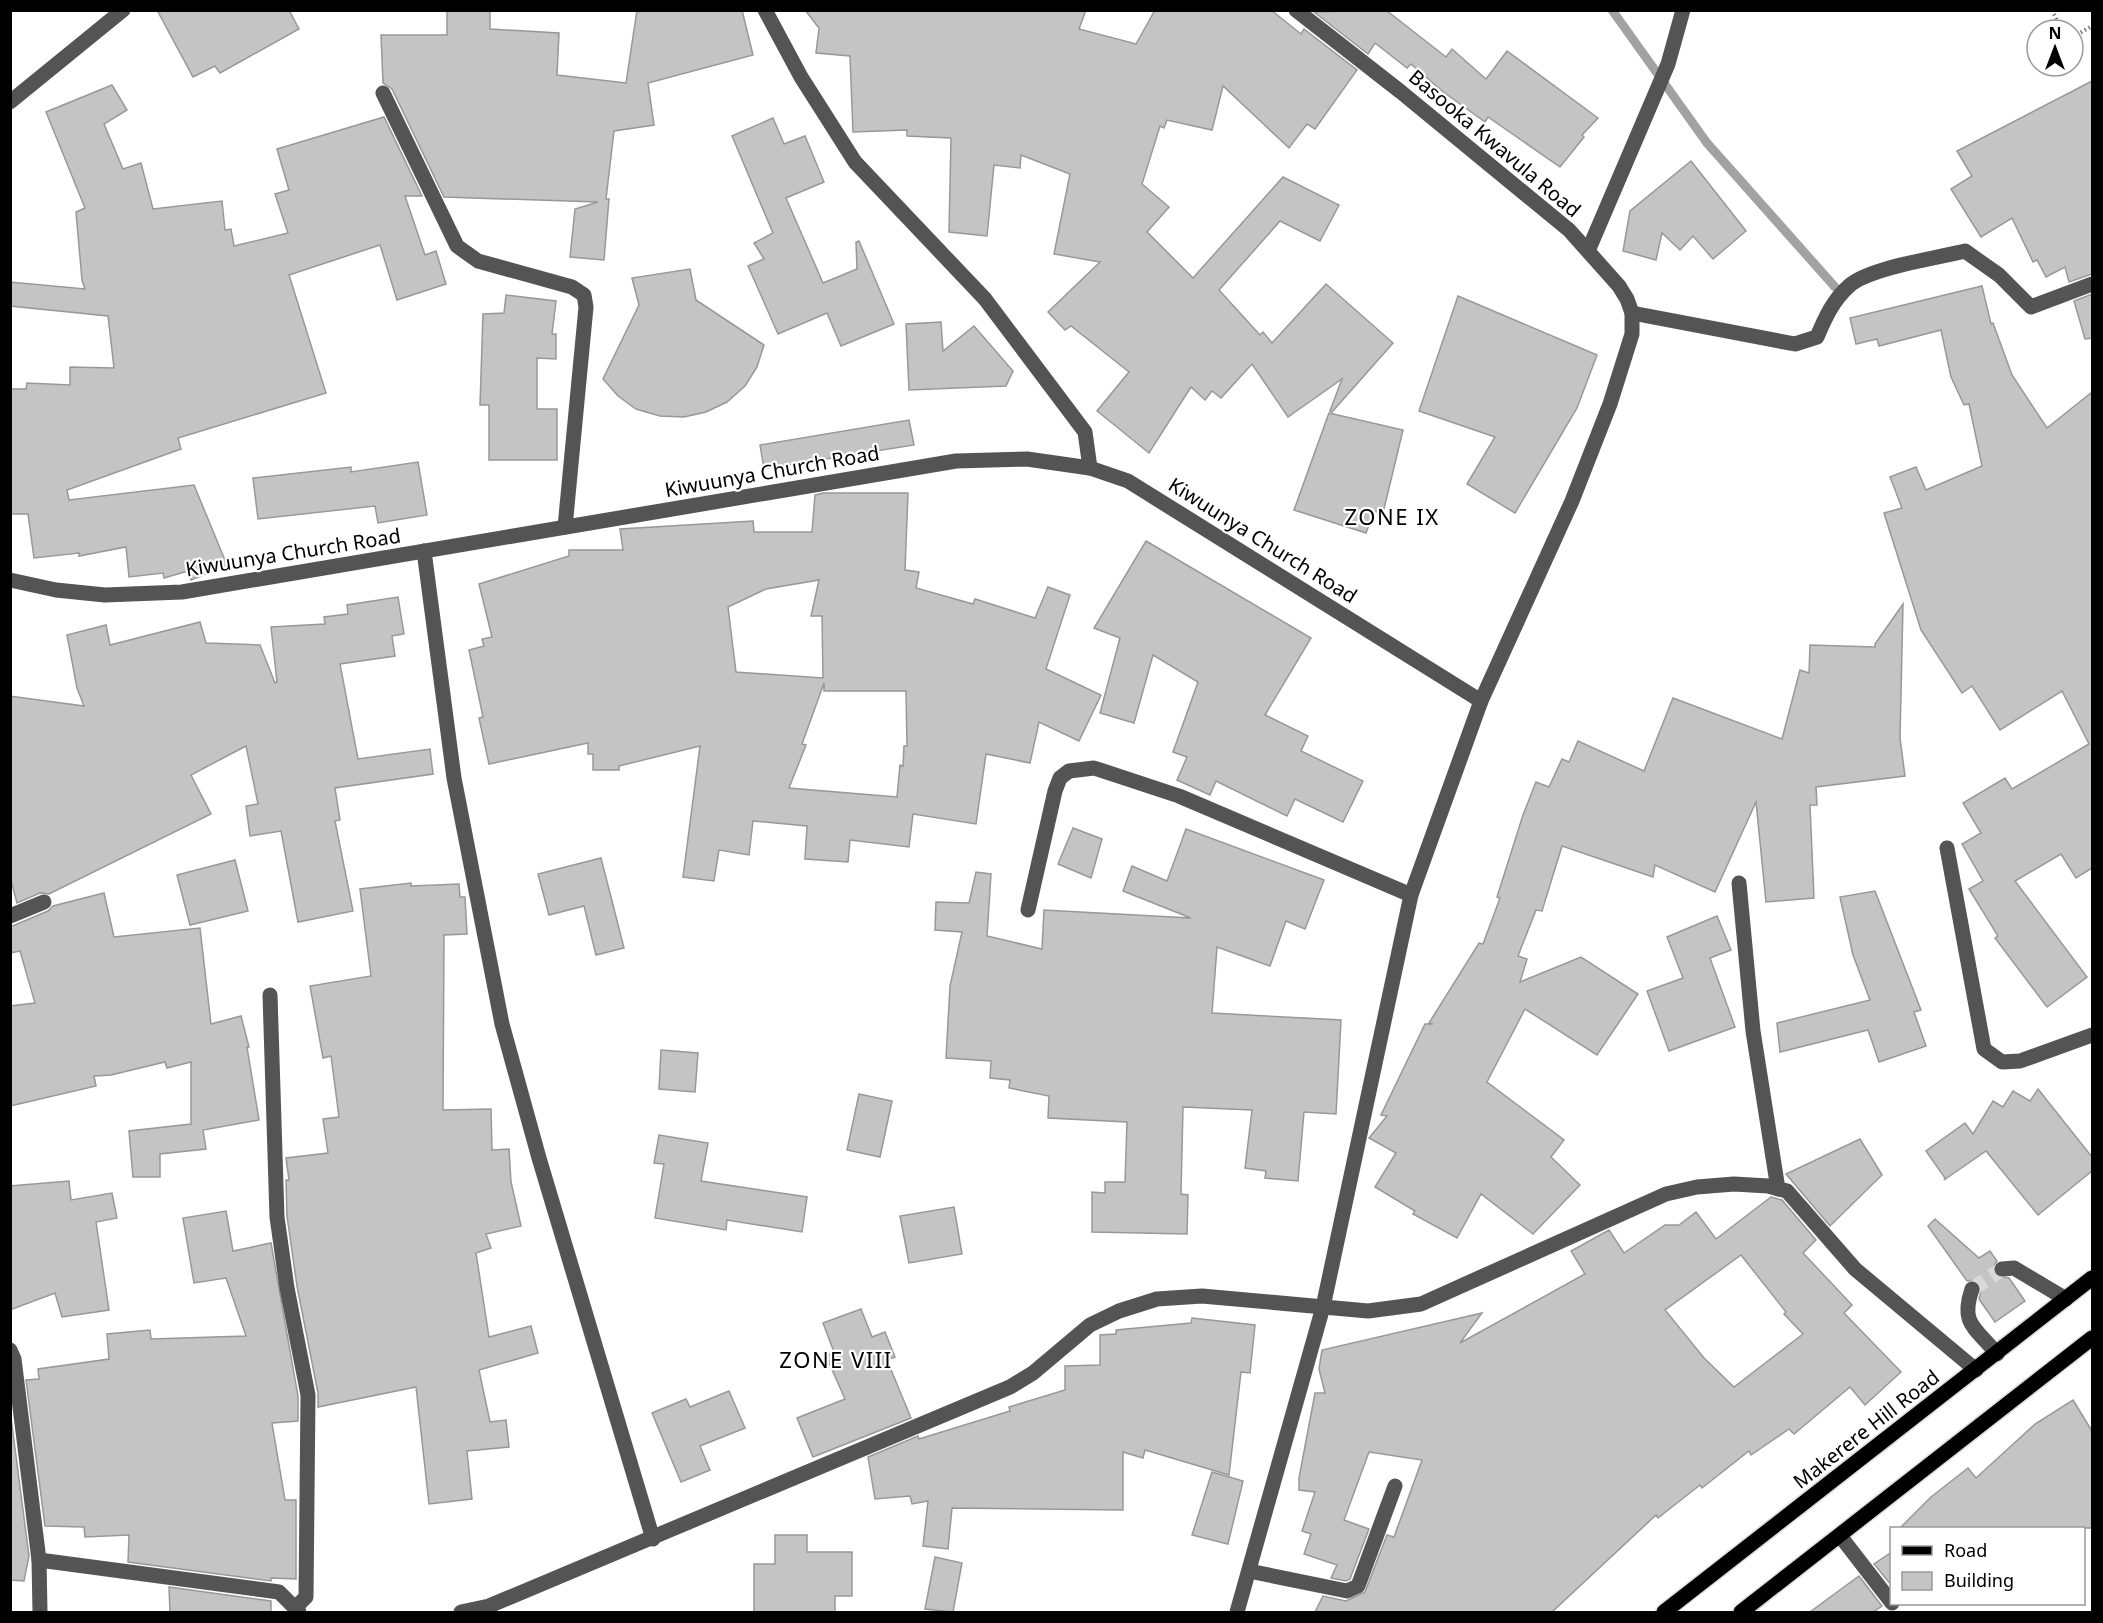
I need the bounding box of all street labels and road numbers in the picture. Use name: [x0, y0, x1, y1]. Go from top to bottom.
street label: Basooka Kwavula Road: [1403, 63, 1587, 223]
street label: Kiwuunya Church Road: [663, 439, 881, 503]
street label: Kiwuunya Church Road: [1164, 471, 1362, 609]
street label: Kiwuunya Church Road: [184, 522, 402, 582]
street label: Makerere Hill Road: [1787, 1363, 1945, 1495]

